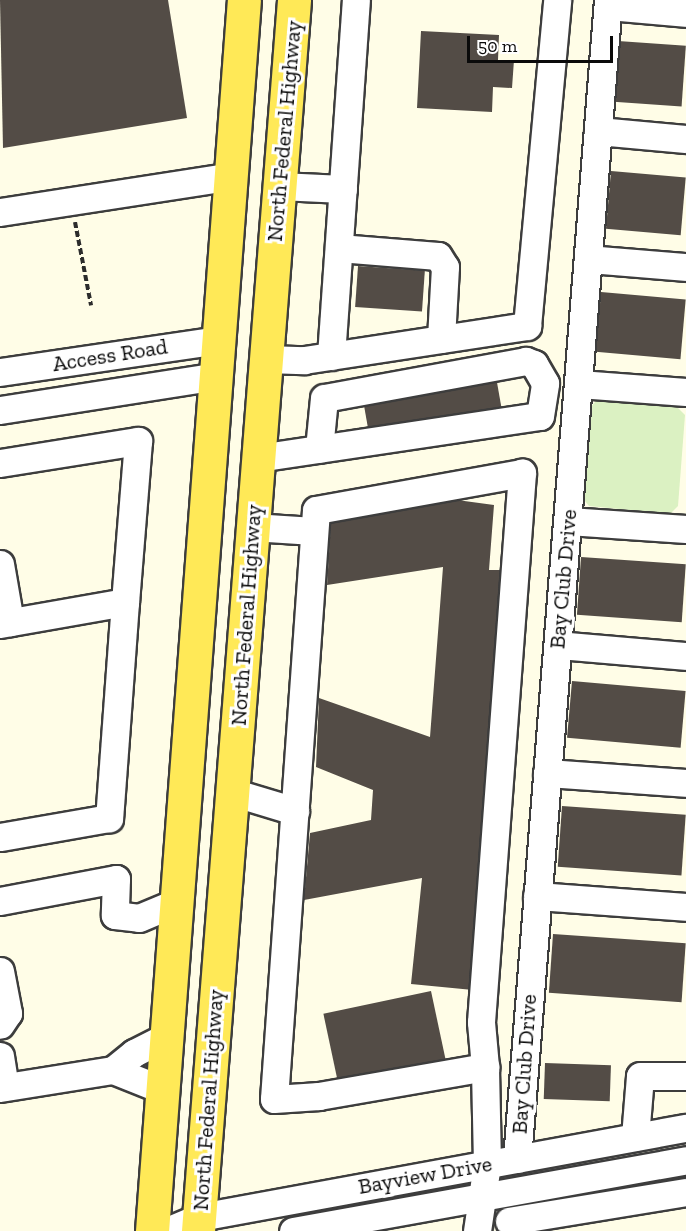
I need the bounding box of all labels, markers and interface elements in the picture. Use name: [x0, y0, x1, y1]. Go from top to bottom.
street label: North Federal Highway: [261, 19, 307, 243]
scale bar: [470, 24, 616, 62]
text: 50 m: [478, 35, 517, 57]
street label: Access Road: [51, 333, 169, 377]
street label: North Federal Highway: [225, 503, 267, 727]
street label: Bay Club Drive: [544, 508, 582, 650]
street label: North Federal Highway: [187, 988, 229, 1212]
street label: Bay Club Drive: [506, 993, 542, 1135]
street label: Bayview Drive: [356, 1150, 494, 1200]

